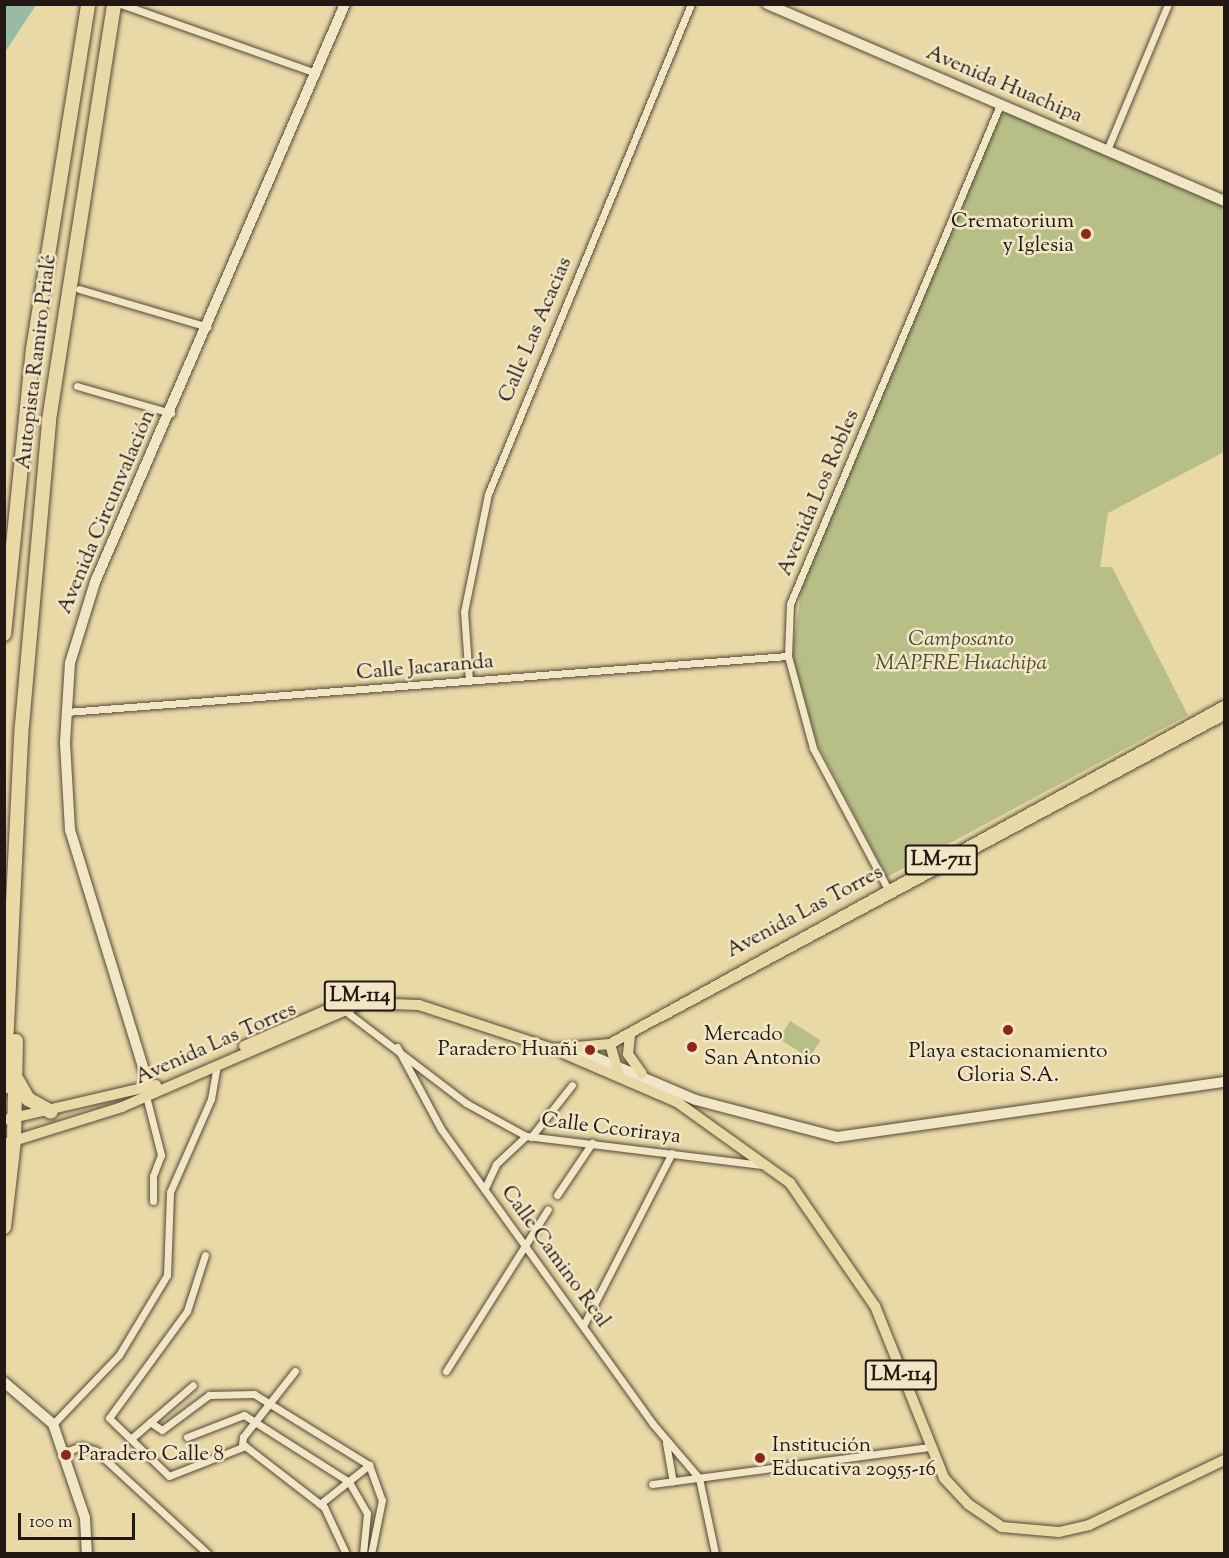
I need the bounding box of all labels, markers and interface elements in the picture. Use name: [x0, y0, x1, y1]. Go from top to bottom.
street label: Avenida Huachipa: [922, 41, 1086, 129]
place label: Crematorium y Iglesia: [951, 209, 1074, 259]
marker: Crematorium y Iglesia: [1079, 227, 1093, 241]
street label: Autopista Ramiro Prialé: [11, 253, 63, 471]
street label: Calle Las Acacias: [494, 254, 578, 406]
street label: Avenida Circunvalación: [53, 406, 161, 618]
street label: Avenida Los Robles: [773, 406, 865, 580]
park label: Camposanto MAPFRE Huachipa: [875, 627, 1047, 677]
street label: Calle Jacaranda: [355, 649, 495, 687]
road number: LM-711: [904, 843, 978, 877]
street label: Avenida Las Torres: [722, 860, 888, 964]
road number: LM-114: [322, 979, 398, 1013]
street label: Avenida Las Torres: [132, 997, 300, 1091]
place label: Mercado San Antonio: [704, 1022, 821, 1072]
marker: Playa estacionamiento Gloria S.A.: [1001, 1023, 1015, 1037]
place label: Paradero Huañi: [438, 1037, 578, 1063]
place label: Playa estacionamiento Gloria S.A.: [908, 1039, 1108, 1089]
marker: Mercado San Antonio: [685, 1040, 699, 1054]
marker: Paradero Huañi: [583, 1043, 597, 1057]
street label: Calle Ccoriraya: [540, 1108, 682, 1150]
street label: Calle Camino Real: [495, 1181, 615, 1333]
road number: LM-114: [864, 1358, 938, 1392]
place label: Institución Educativa 20955-16: [772, 1433, 936, 1483]
place label: Paradero Calle 8: [78, 1442, 224, 1468]
marker: Paradero Calle 8: [59, 1448, 73, 1462]
marker: Institución Educativa 20955-16: [753, 1451, 767, 1465]
scale bar: [21, 1501, 138, 1539]
text: 100 m: [29, 1510, 73, 1536]

